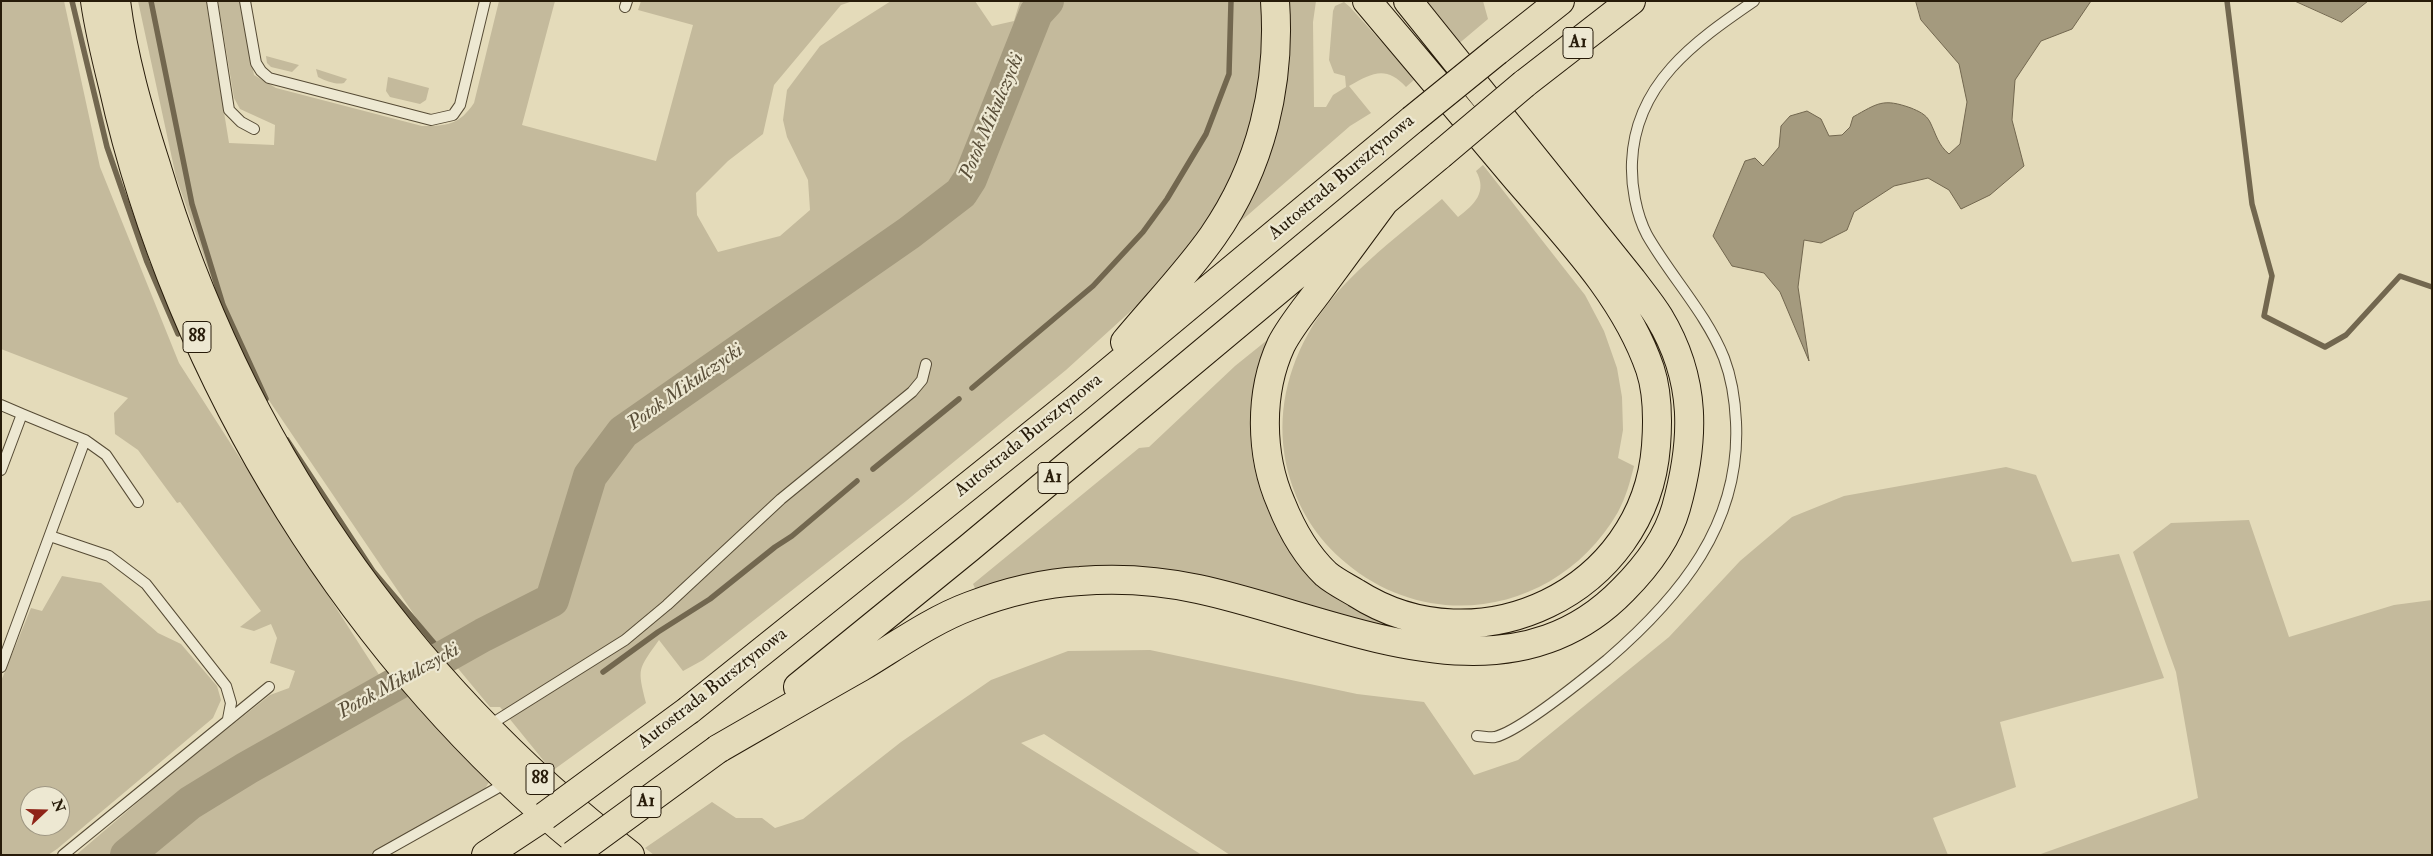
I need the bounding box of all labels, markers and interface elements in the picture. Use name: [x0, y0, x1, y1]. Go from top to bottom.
road number: A1: [1563, 28, 1593, 58]
water label: Potok Mikulczycki: [956, 50, 1030, 184]
street label: Autostrada Bursztynowa: [1264, 110, 1420, 246]
road number: 88: [183, 322, 211, 352]
water label: Potok Mikulczycki: [624, 339, 748, 437]
street label: Autostrada Bursztynowa: [950, 369, 1108, 503]
road number: A1: [1038, 462, 1068, 493]
street label: Autostrada Bursztynowa: [634, 624, 792, 754]
water label: Potok Mikulczycki: [334, 639, 464, 725]
road number: 88: [526, 764, 554, 794]
north arrow: [20, 786, 70, 836]
road number: A1: [631, 786, 661, 818]
text: N: [48, 797, 69, 815]

